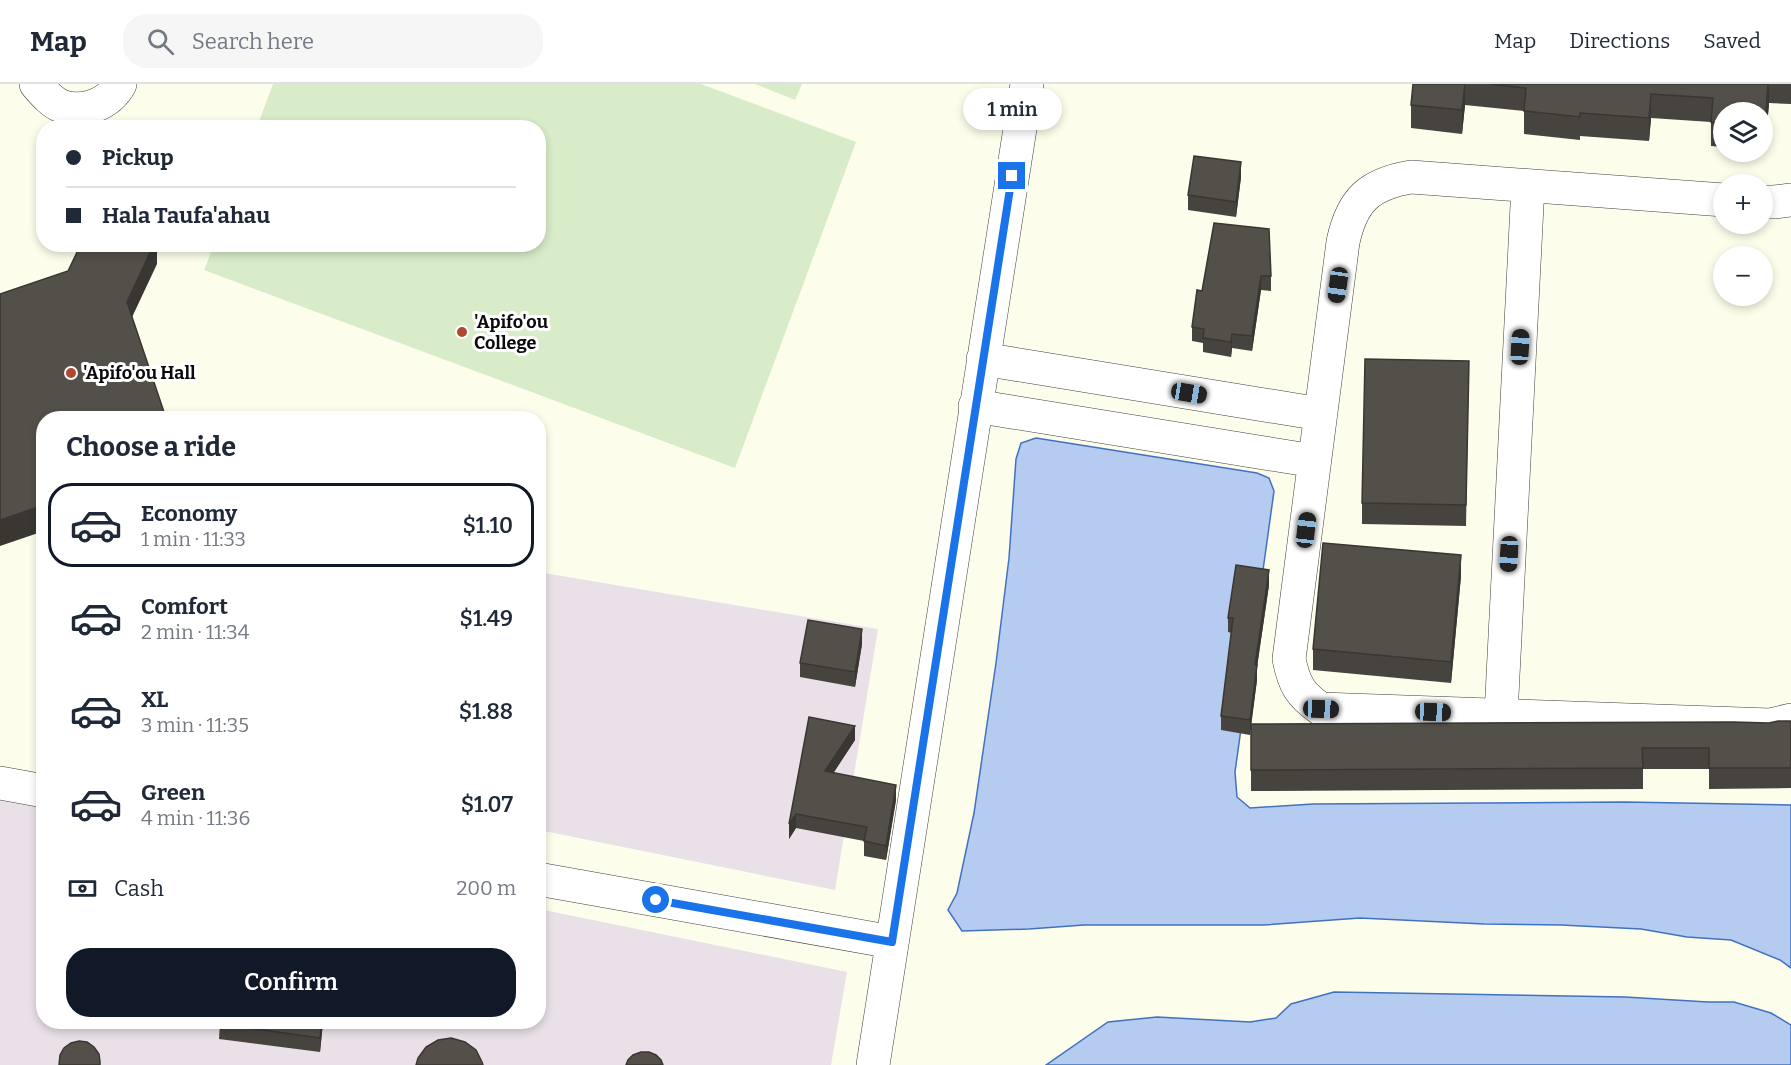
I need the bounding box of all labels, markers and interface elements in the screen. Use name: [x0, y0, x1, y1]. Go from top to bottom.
search box: [123, 14, 543, 68]
text: Map: [30, 25, 87, 58]
icon: search: [144, 25, 177, 58]
text: Search here: [192, 28, 314, 55]
text: Map: [1494, 28, 1536, 54]
text: Directions: [1569, 28, 1670, 54]
text: Saved: [1703, 28, 1761, 54]
callout: 1 min: [962, 89, 1062, 131]
text: 1 min: [987, 97, 1038, 121]
map controls: [1713, 102, 1773, 306]
button: layers: [1713, 102, 1773, 162]
text: Pickup: [102, 144, 174, 171]
route end: [998, 162, 1025, 189]
button: +: [1713, 174, 1773, 234]
text: Hala Taufa'ahau: [102, 202, 270, 229]
button: −: [1713, 246, 1773, 306]
car: [1327, 266, 1349, 304]
place label: 'Apifo'ou College: [474, 311, 549, 354]
marker: 'Apifo'ou College: [455, 325, 469, 339]
car: [1510, 329, 1530, 365]
place label: 'Apifo'ou Hall: [83, 362, 196, 384]
marker: 'Apifo'ou Hall: [64, 366, 78, 380]
car: [1170, 381, 1208, 405]
text: Choose a ride: [66, 431, 236, 463]
icon: car: [69, 498, 123, 552]
text: Economy: [141, 500, 237, 527]
car: [1295, 511, 1317, 549]
text: $1.10: [462, 512, 513, 539]
text: 1 min · 11:33: [141, 527, 246, 551]
car: [1499, 536, 1519, 572]
icon: car: [69, 591, 123, 645]
text: Comfort: [141, 593, 228, 620]
text: $1.49: [460, 605, 513, 632]
text: 2 min · 11:34: [141, 620, 249, 644]
icon: car: [69, 684, 123, 738]
text: XL: [141, 686, 168, 713]
text: $1.88: [459, 698, 513, 725]
car: [1303, 699, 1339, 719]
car: [1415, 702, 1451, 722]
text: 3 min · 11:35: [141, 713, 249, 737]
icon: car: [69, 777, 123, 831]
text: Green: [141, 779, 205, 806]
text: $1.07: [461, 791, 513, 818]
text: 4 min · 11:36: [141, 806, 250, 830]
icon: cash: [66, 872, 99, 905]
text: Cash: [114, 875, 164, 902]
text: 200 m: [456, 876, 516, 900]
route start: [642, 886, 669, 913]
button: Confirm: [66, 948, 516, 1017]

